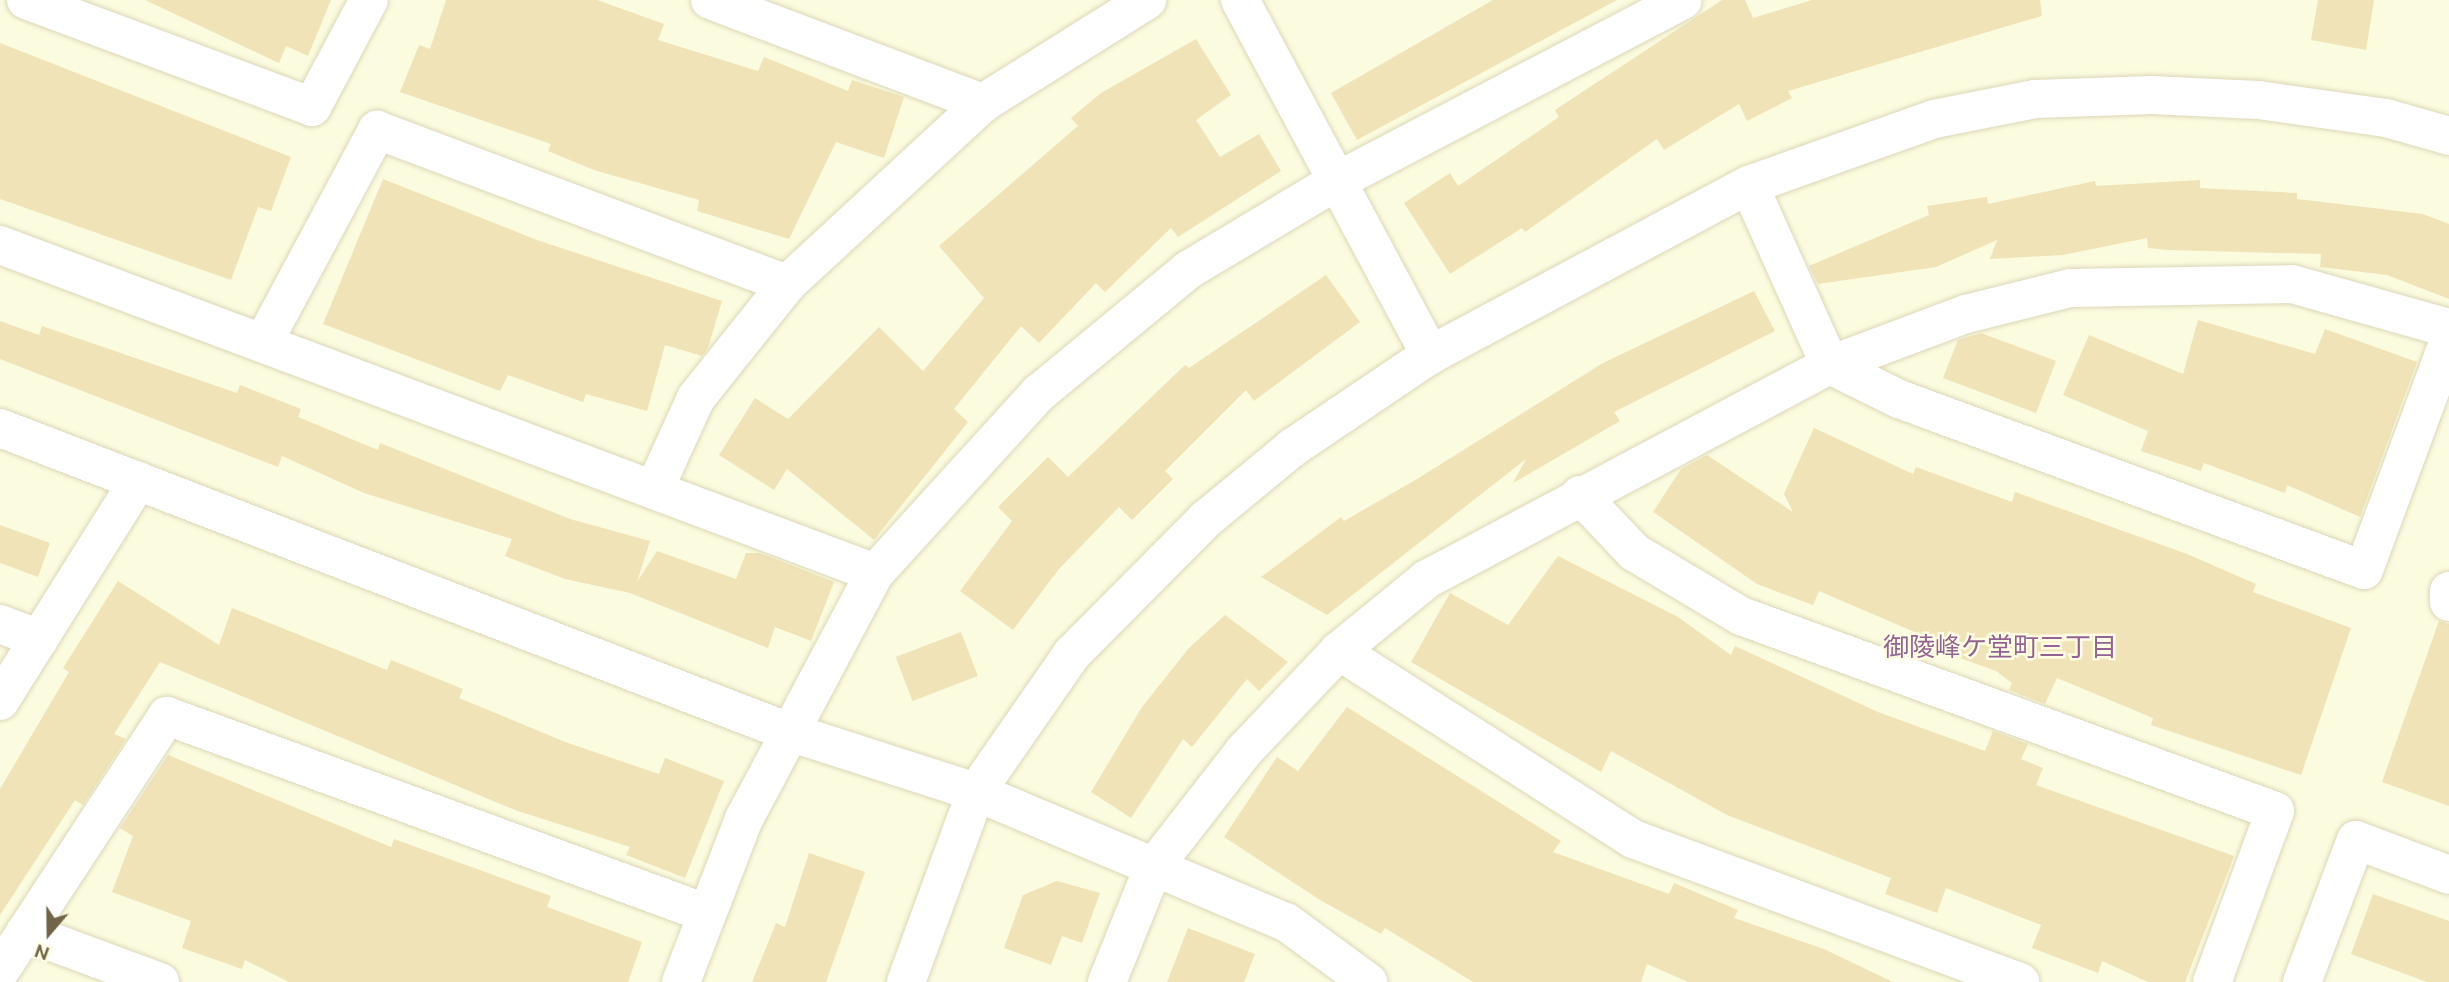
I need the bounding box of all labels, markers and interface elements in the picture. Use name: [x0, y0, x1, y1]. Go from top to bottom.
district label: 御陵峰ケ堂町三丁目: [1883, 631, 2117, 663]
north arrow: [14, 898, 84, 968]
text: N: [31, 940, 52, 965]

